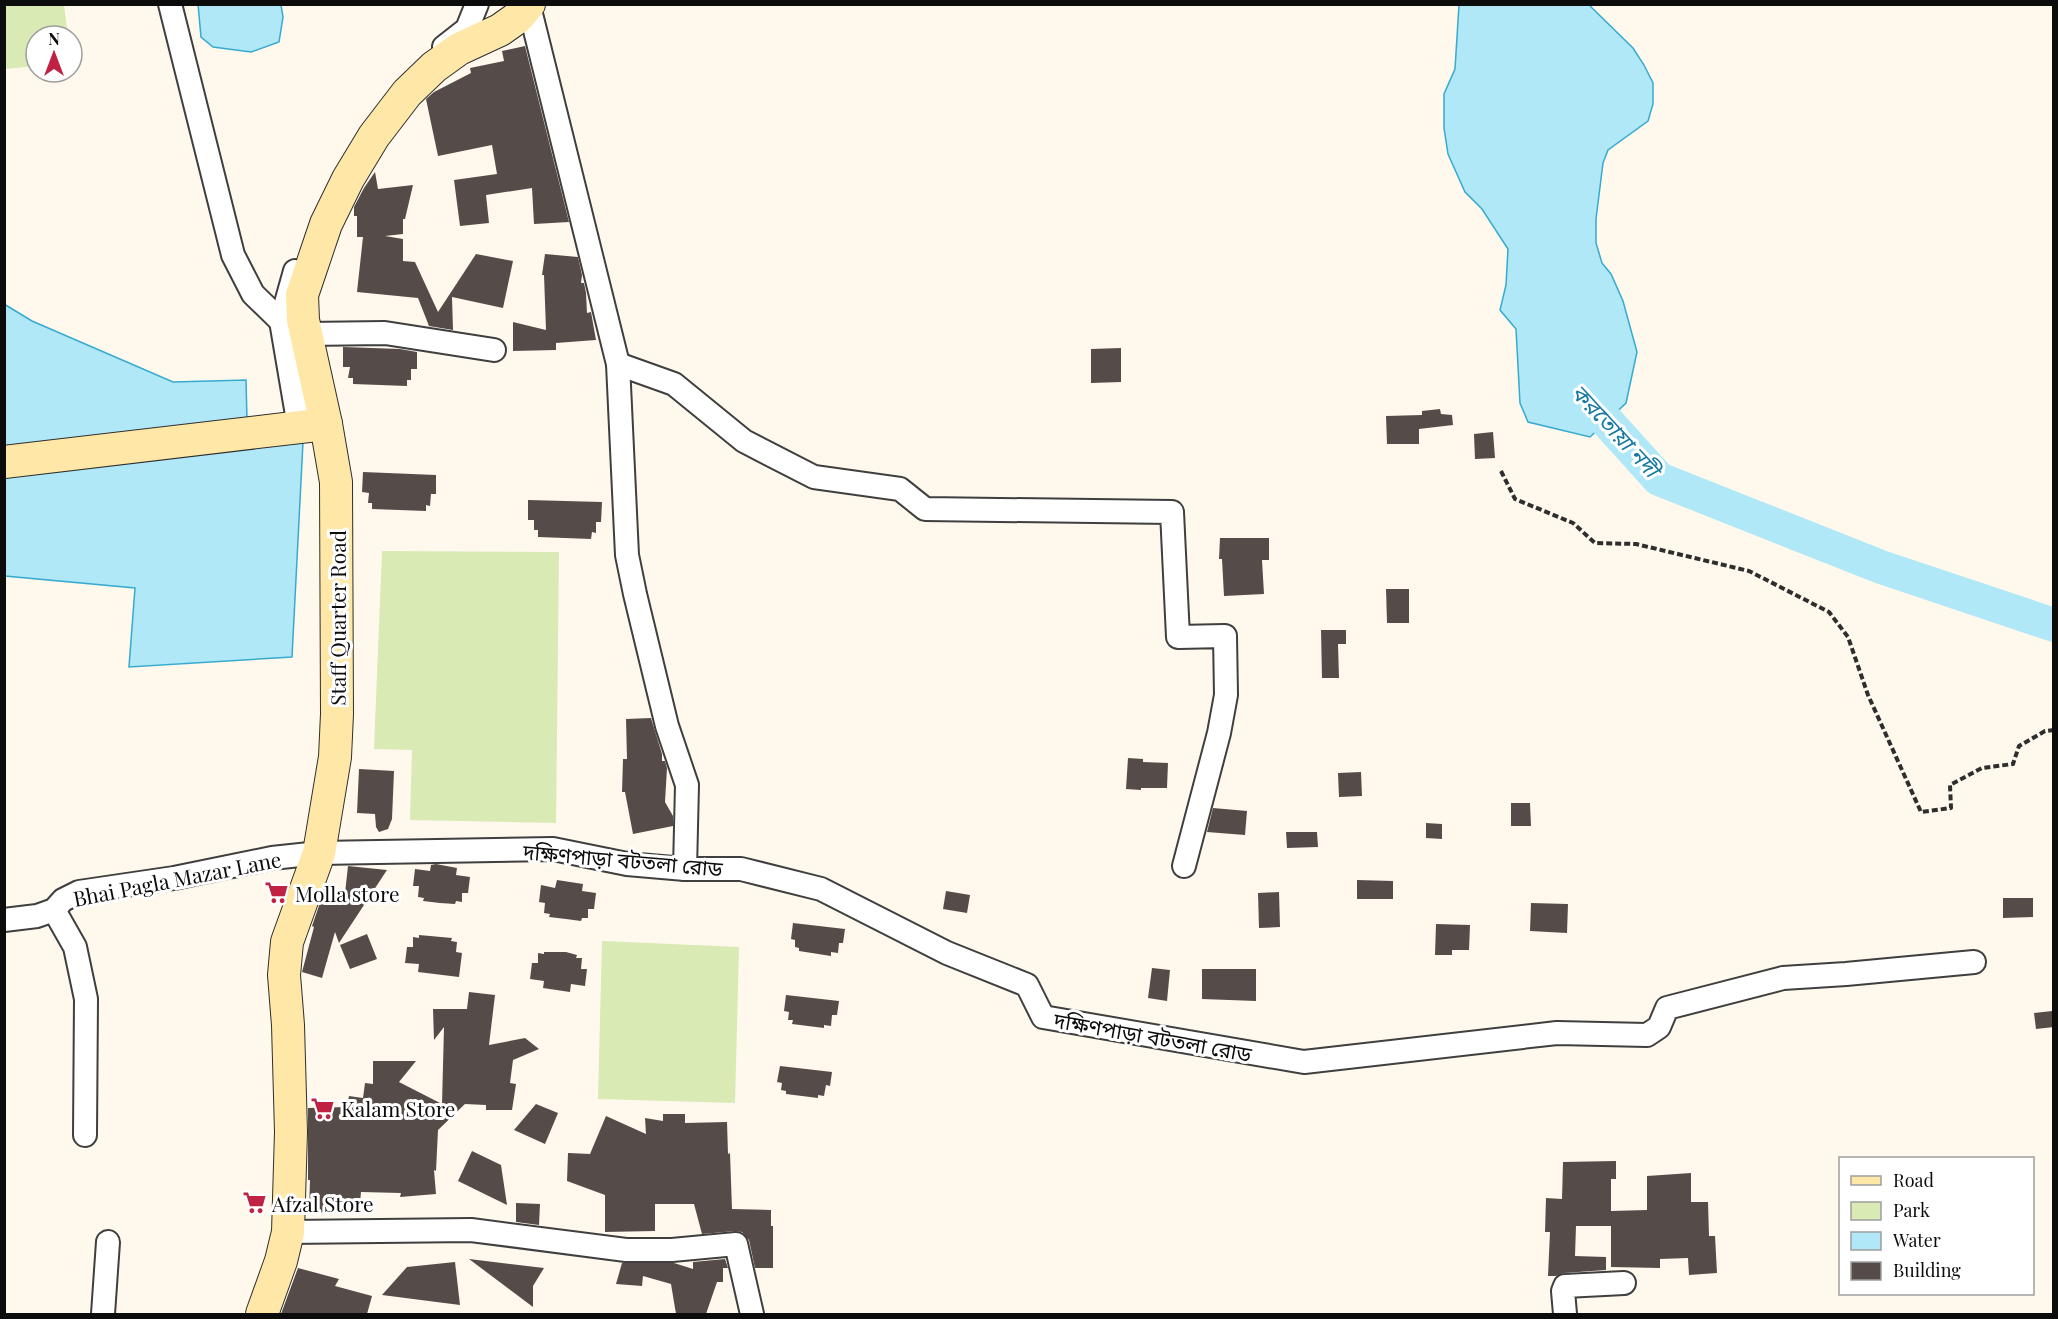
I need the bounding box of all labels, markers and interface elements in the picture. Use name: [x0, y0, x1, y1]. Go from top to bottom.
north arrow: [24, 24, 84, 84]
text: N: [48, 28, 60, 49]
water label: করতোয়া নদী: [1565, 377, 1670, 486]
street label: Staff Quarter Road: [323, 530, 351, 706]
street label: দক্ষিণপাড়া বটতলা রোড: [521, 836, 725, 882]
street label: Bhai Pagla Mazar Lane: [71, 844, 283, 912]
place label: Molla store: [295, 879, 400, 907]
supermarket icon: Molla store: [264, 880, 290, 906]
street label: দক্ষিণপাড়া বটতলা রোড: [1051, 1005, 1255, 1067]
place label: Kalam Store: [341, 1094, 455, 1122]
supermarket icon: Kalam Store: [310, 1095, 336, 1121]
legend: [1839, 1157, 2034, 1295]
text: Road: [1893, 1168, 1934, 1192]
place label: Afzal Store: [271, 1189, 374, 1217]
supermarket icon: Afzal Store: [241, 1190, 267, 1216]
text: Park: [1893, 1198, 1930, 1222]
text: Water: [1892, 1228, 1941, 1252]
text: Building: [1893, 1258, 1961, 1282]

